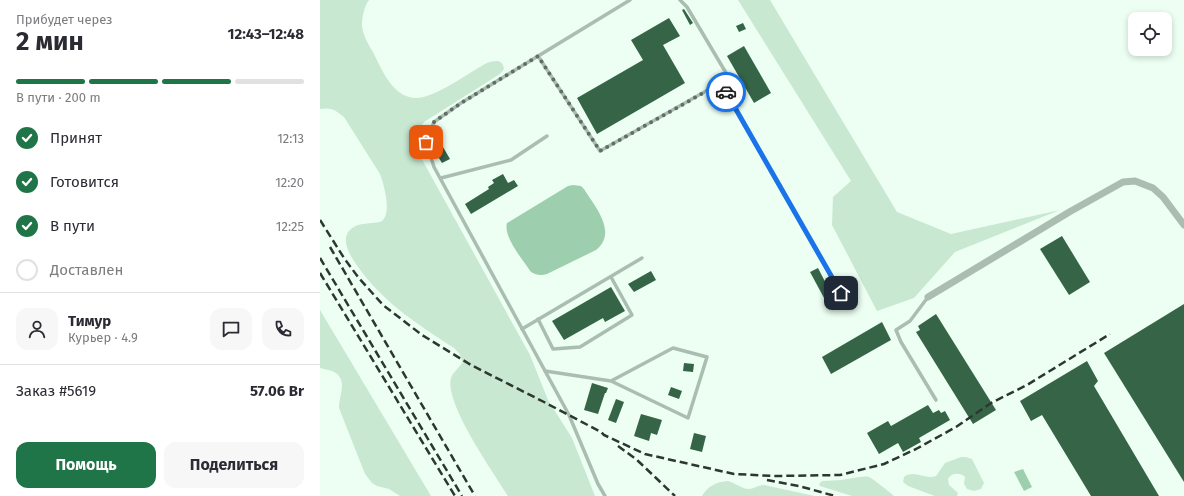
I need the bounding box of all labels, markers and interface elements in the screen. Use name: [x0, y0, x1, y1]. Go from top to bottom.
text: Прибудет через: [16, 12, 113, 27]
map controls: [1128, 12, 1172, 56]
button: locate: [1128, 12, 1172, 56]
text: 12:43–12:48: [228, 25, 304, 43]
text: 2 мин: [16, 26, 84, 57]
courier: [706, 72, 746, 112]
icon: car: [715, 81, 737, 103]
text: В пути · 200 m: [16, 90, 101, 105]
pin: [409, 125, 443, 159]
icon: check: [16, 127, 38, 149]
text: Принят: [50, 129, 102, 147]
text: 12:13: [277, 131, 304, 146]
icon: bag: [415, 131, 437, 153]
icon: check: [16, 171, 38, 193]
text: Готовится: [50, 173, 119, 191]
text: 12:20: [275, 175, 304, 190]
icon: check: [16, 215, 38, 237]
text: В пути: [50, 217, 95, 235]
text: 12:25: [276, 219, 304, 234]
text: Доставлен: [50, 261, 123, 279]
pin: [824, 276, 858, 310]
icon: home: [830, 282, 852, 304]
button: person: [16, 308, 58, 350]
button: chat: [210, 308, 252, 350]
button: phone: [262, 308, 304, 350]
text: Тимур: [68, 312, 111, 330]
text: Курьер · 4.9: [68, 330, 138, 345]
text: Заказ #5619: [16, 382, 96, 400]
text: 57.06 Br: [250, 382, 304, 400]
button: Помощь: [16, 442, 156, 488]
button: Поделиться: [164, 442, 304, 488]

